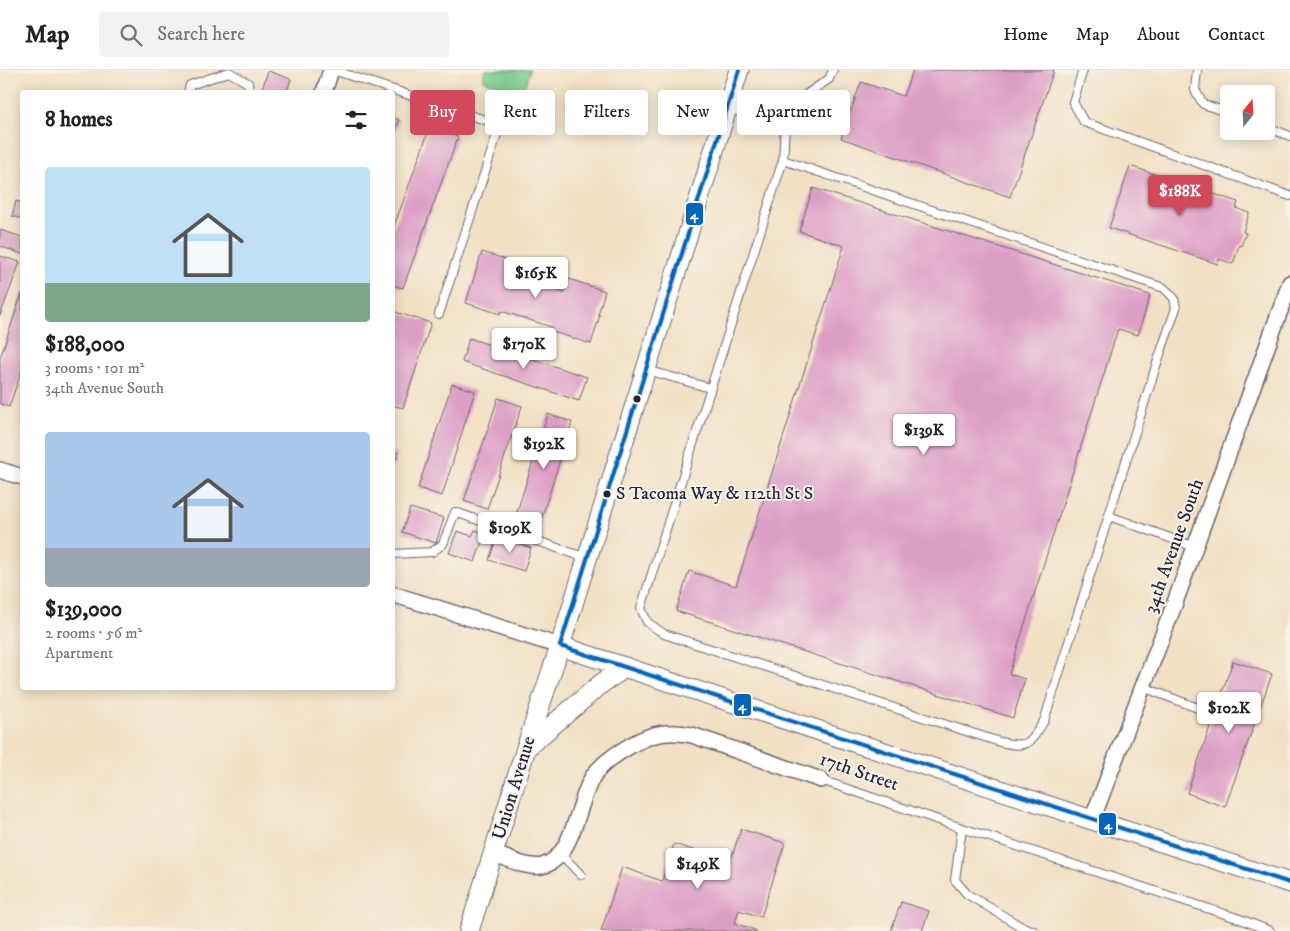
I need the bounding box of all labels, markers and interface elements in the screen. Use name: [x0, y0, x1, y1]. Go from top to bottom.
search box: [99, 12, 449, 57]
text: Map: [25, 20, 69, 50]
icon: search: [117, 21, 145, 49]
text: Search here: [157, 23, 245, 46]
text: Home: [1003, 24, 1048, 46]
text: Map: [1076, 24, 1109, 46]
text: About: [1137, 24, 1180, 46]
text: Contact: [1208, 24, 1265, 46]
north arrow: [1220, 85, 1275, 140]
map controls: [1220, 85, 1275, 140]
chip: Buy: [410, 90, 475, 135]
chip: Rent: [485, 90, 555, 135]
chip: Filters: [565, 90, 648, 135]
chip: New: [658, 90, 727, 135]
chip: Apartment: [737, 90, 850, 135]
icon: filters: [342, 106, 370, 134]
text: 8 homes: [45, 107, 113, 133]
pin: $188K: [1145, 174, 1215, 217]
text: $188K: [1159, 181, 1201, 201]
icon: home: [163, 200, 253, 290]
line badge: 4: [685, 202, 704, 226]
text: 4: [689, 206, 699, 224]
pin: $165K: [501, 256, 571, 299]
text: $165K: [515, 263, 557, 283]
pin: $170K: [489, 328, 559, 370]
text: $188,000: [45, 332, 125, 358]
text: $170K: [503, 334, 545, 354]
text: 3 rooms · 101 m²: [45, 358, 144, 378]
text: 34th Avenue South: [45, 378, 164, 398]
unlabelled marker: [632, 394, 642, 404]
pin: $139K: [889, 414, 959, 456]
text: $139K: [904, 420, 944, 440]
pin: $192K: [509, 428, 579, 470]
text: $192K: [523, 434, 565, 454]
icon: home: [163, 465, 253, 555]
street label: 34th Avenue South: [1139, 476, 1209, 616]
place label: S Tacoma Way & 112th St S: [616, 483, 813, 505]
marker: S Tacoma Way & 112th St S: [602, 489, 612, 499]
pin: $109K: [475, 512, 545, 554]
text: $109K: [489, 518, 531, 538]
text: $139,000: [45, 597, 122, 623]
text: 2 rooms · 56 m²: [45, 623, 142, 643]
text: Apartment: [45, 643, 113, 663]
pin: $102K: [1194, 692, 1264, 734]
line badge: 4: [733, 693, 752, 717]
text: 4: [737, 697, 747, 715]
text: $102K: [1208, 698, 1250, 718]
street label: Union Avenue: [487, 733, 541, 843]
street label: 17th Street: [816, 748, 902, 796]
line badge: 4: [1098, 812, 1117, 836]
text: 4: [1103, 816, 1113, 834]
pin: $149K: [663, 848, 733, 890]
text: $149K: [676, 854, 720, 874]

